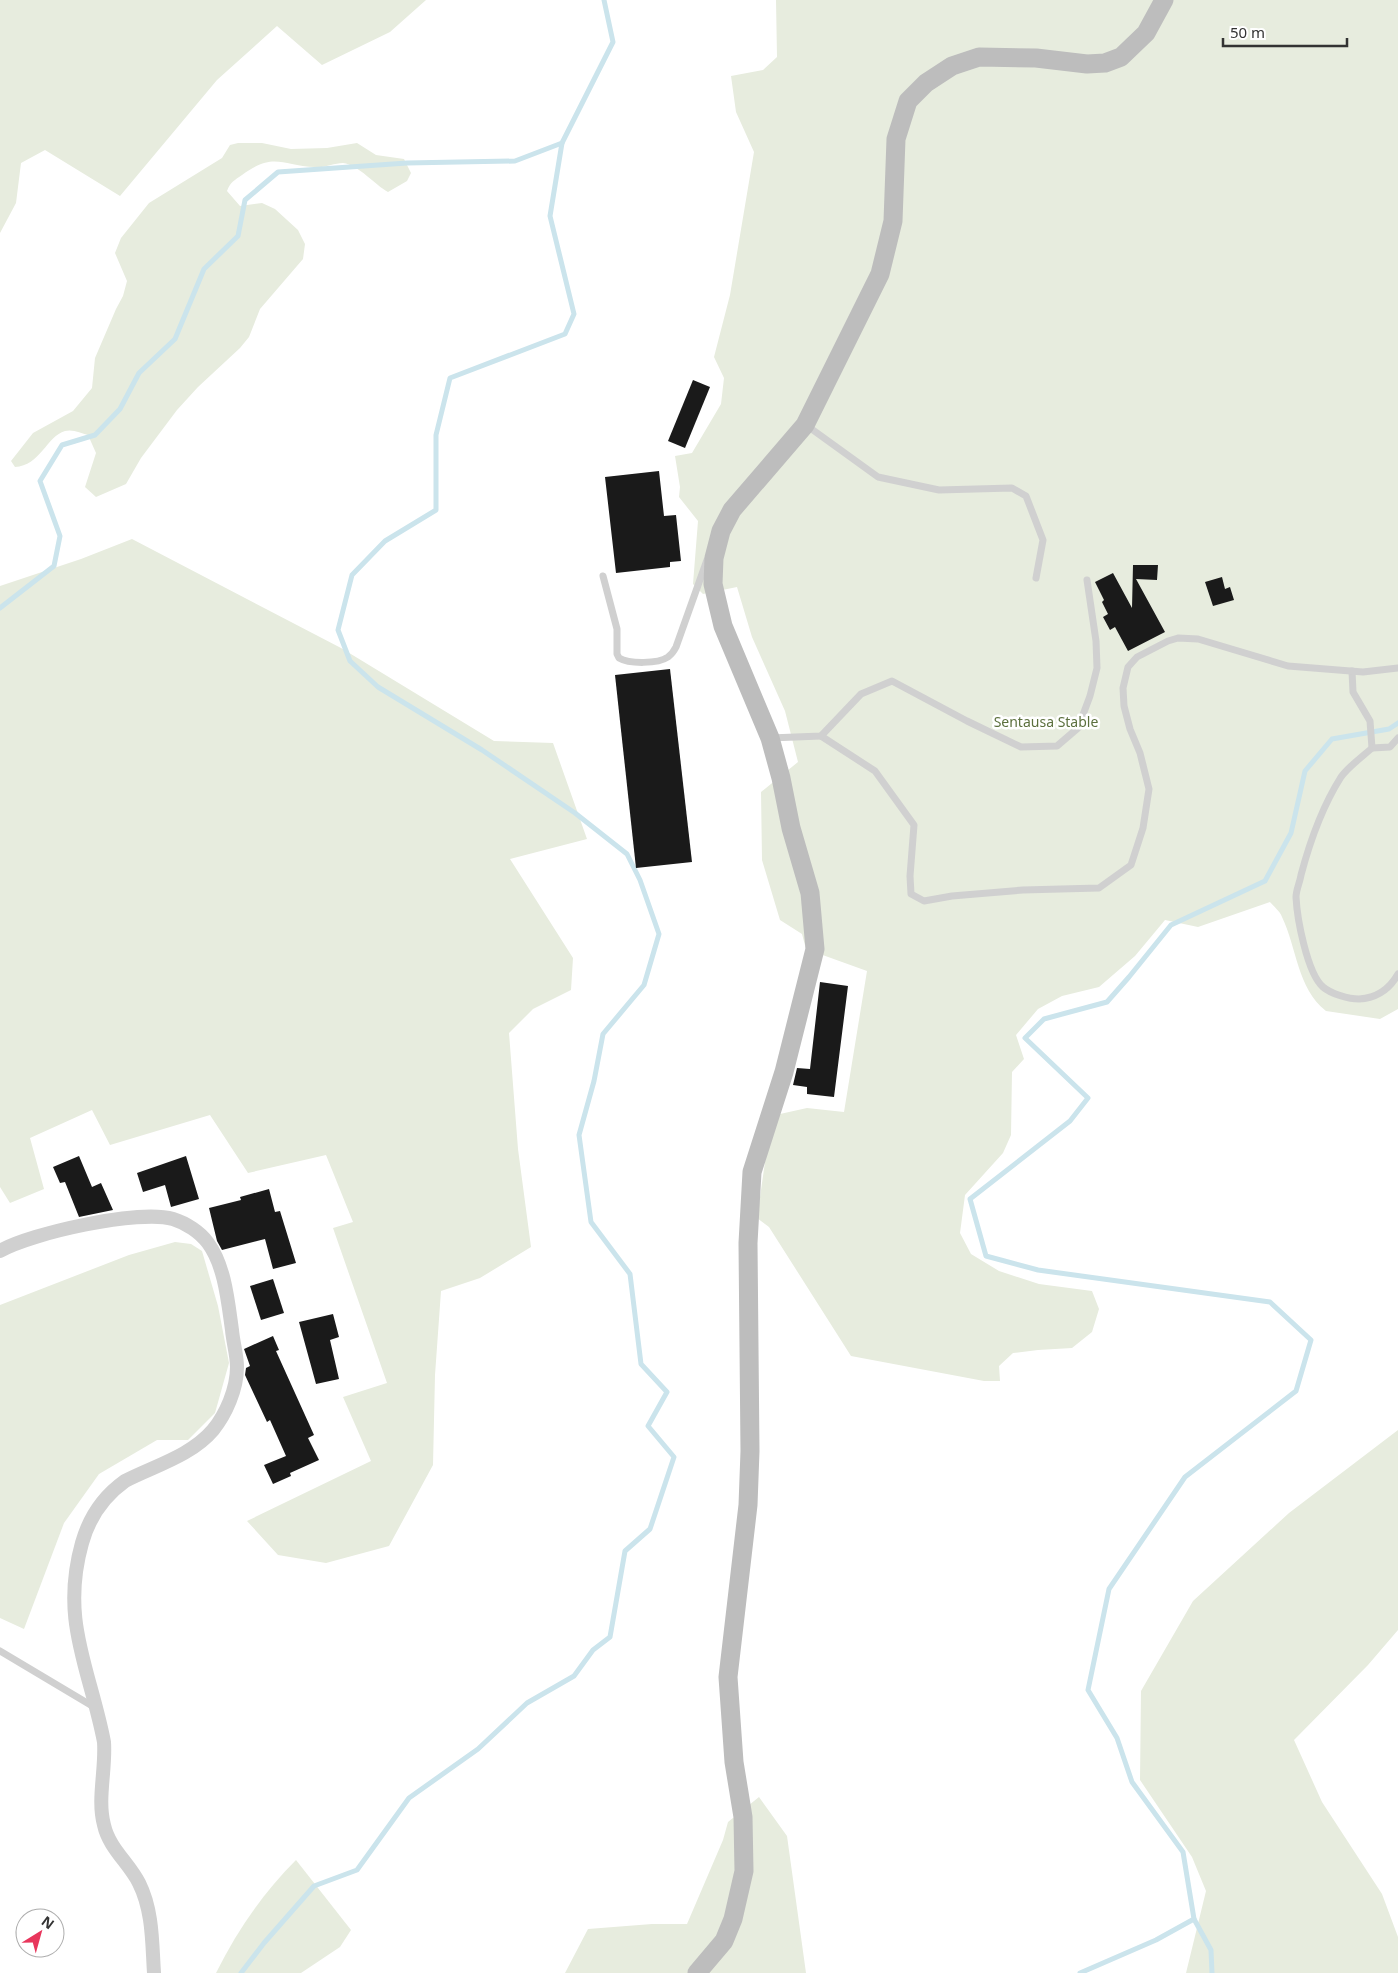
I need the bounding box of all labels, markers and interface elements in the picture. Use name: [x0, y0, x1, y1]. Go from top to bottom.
scale bar: [1223, 15, 1347, 47]
text: 50 m: [1230, 22, 1265, 42]
park label: Sentausa Stable: [994, 712, 1098, 731]
north arrow: [15, 1908, 65, 1958]
text: N: [38, 1911, 58, 1933]

